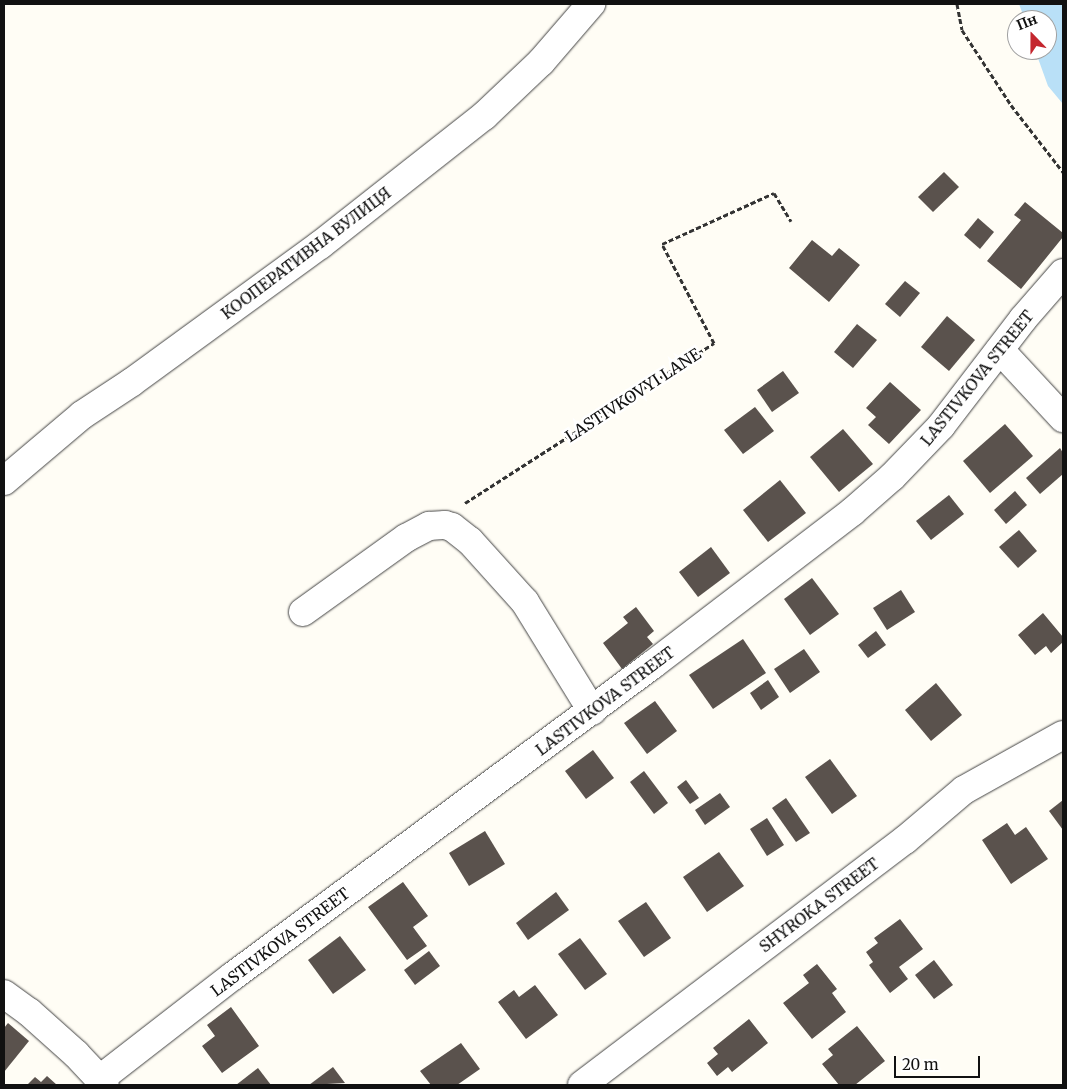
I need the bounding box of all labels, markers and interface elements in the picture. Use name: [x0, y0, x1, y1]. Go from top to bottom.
north arrow: [1007, 10, 1057, 60]
text: Пн: [1014, 10, 1040, 34]
street label: КООПЕРАТИВНА ВУЛИЦЯ: [217, 183, 395, 323]
street label: LASTIVKOVA STREET: [916, 306, 1038, 450]
street label: LASTIVKOVYI LANE: [562, 344, 704, 446]
street label: LASTIVKOVA STREET: [532, 643, 678, 759]
street label: SHYROKA STREET: [755, 854, 883, 956]
street label: LASTIVKOVA STREET: [207, 884, 353, 1000]
scale bar: [897, 1046, 983, 1078]
text: 20 m: [902, 1055, 939, 1074]

